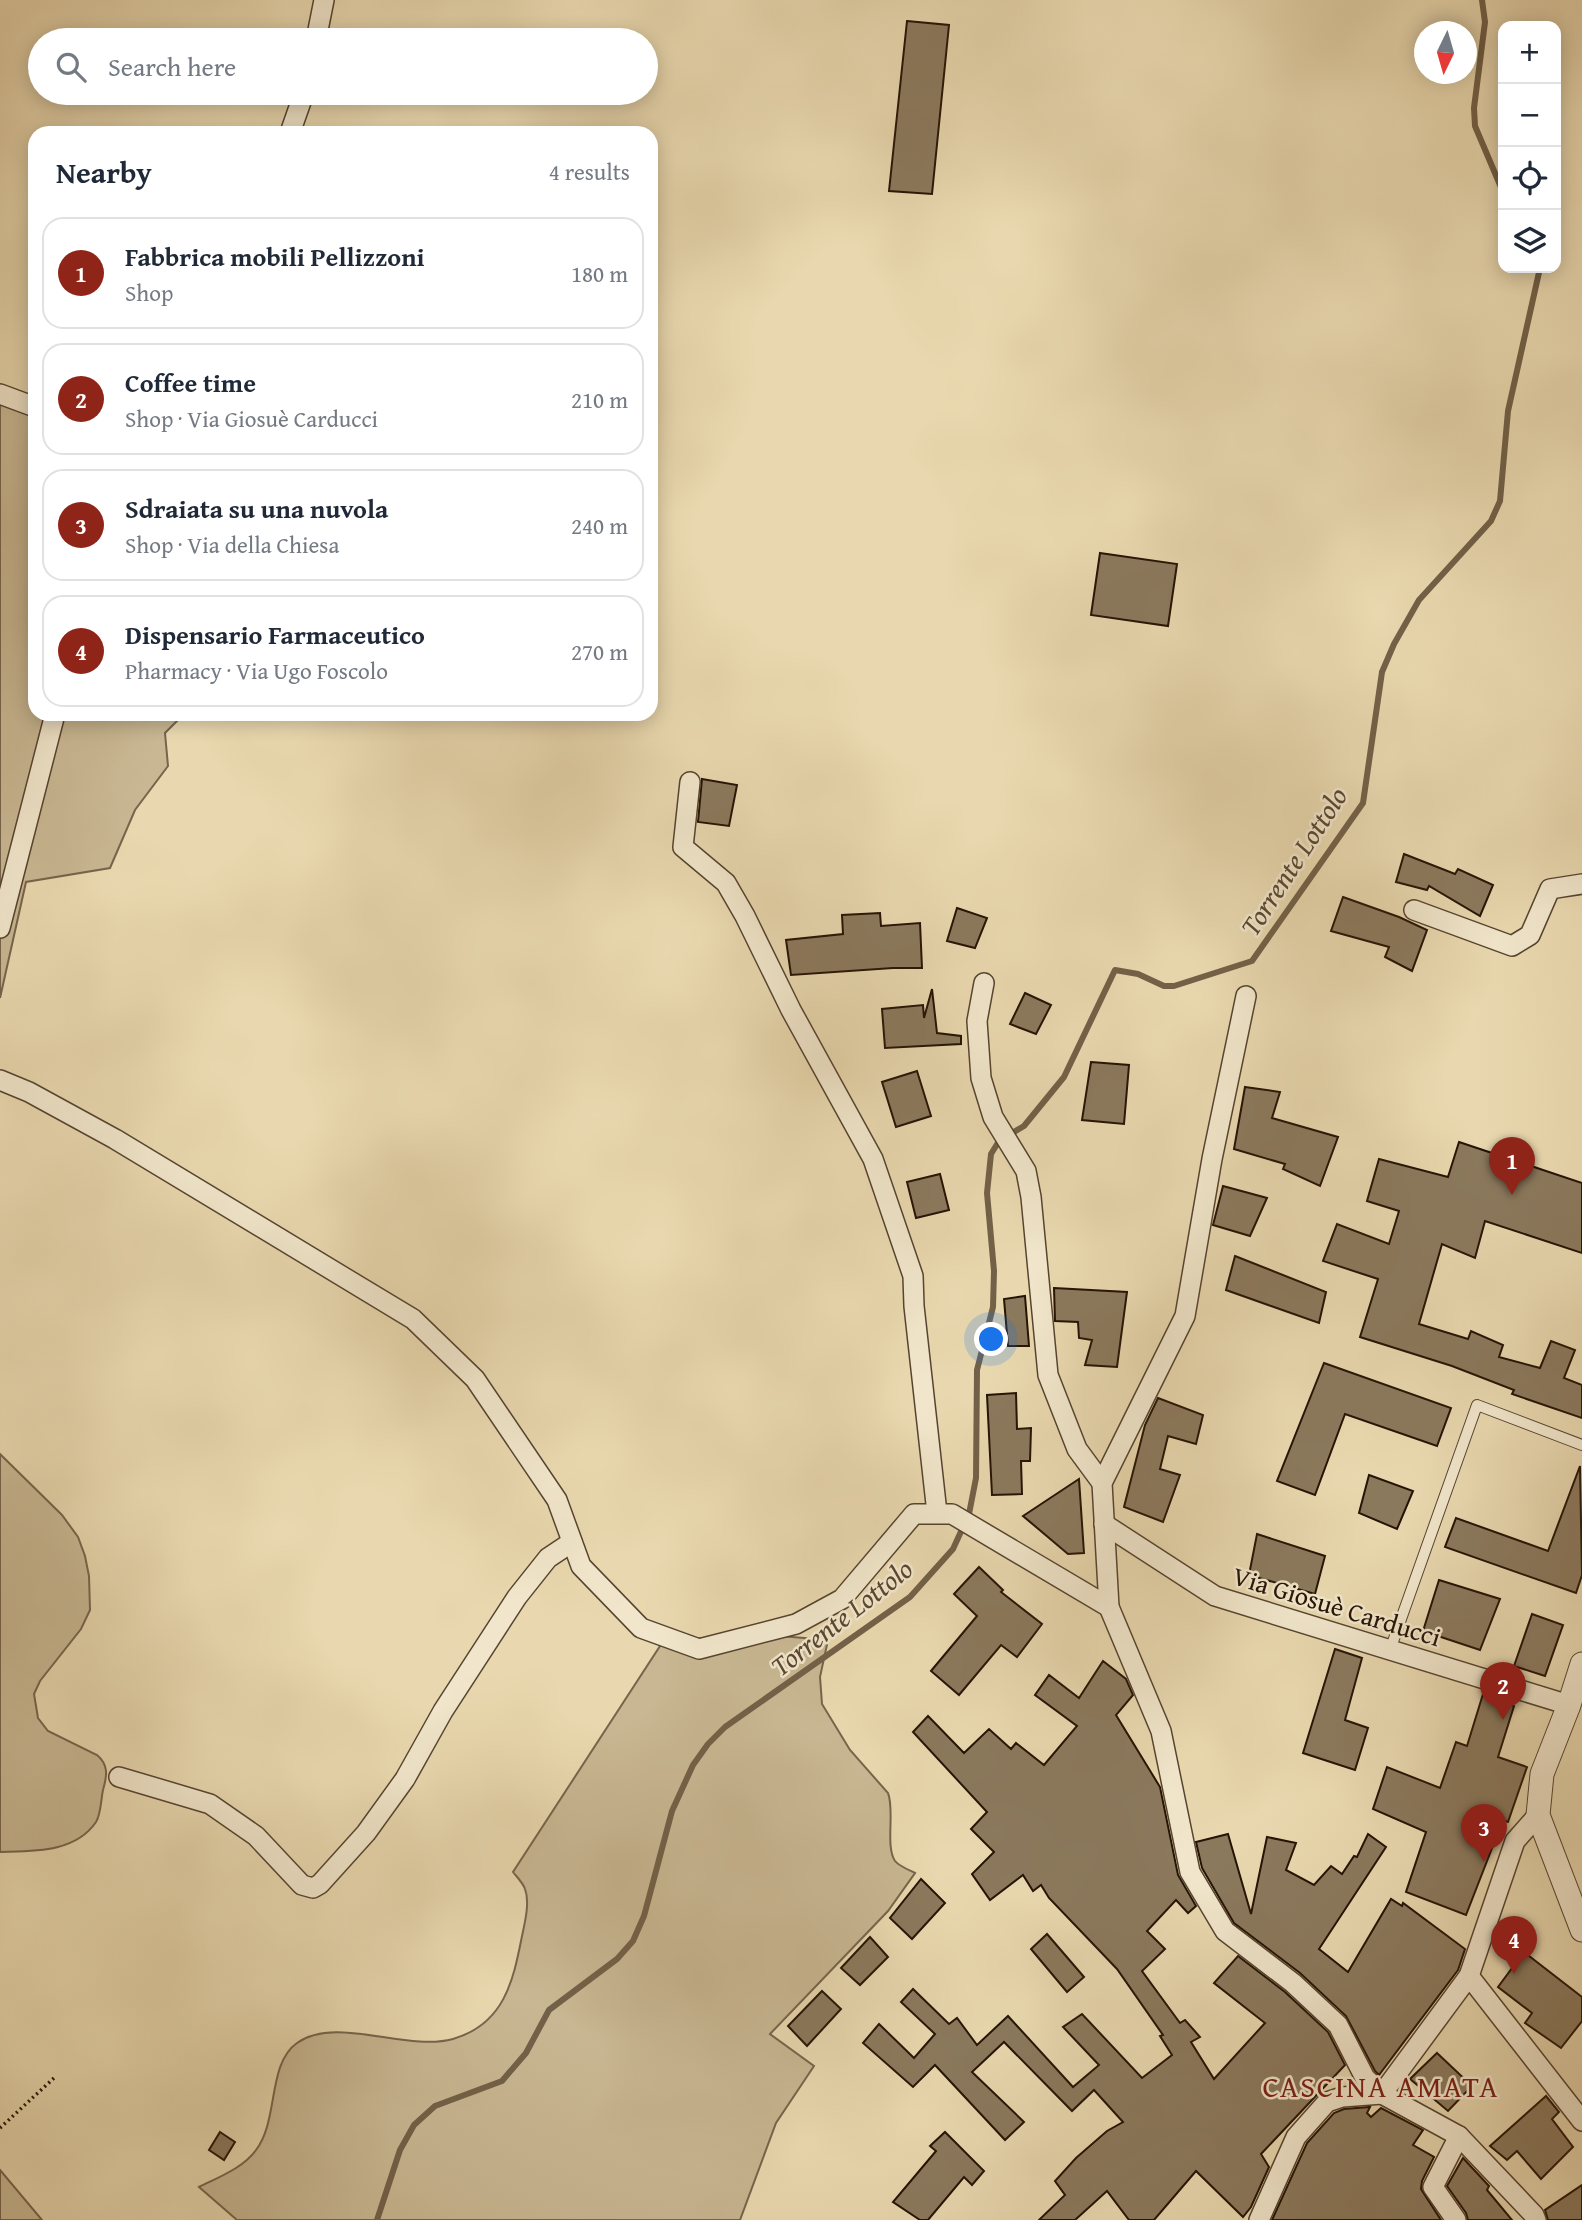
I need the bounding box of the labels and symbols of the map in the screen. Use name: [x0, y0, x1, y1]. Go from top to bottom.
north arrow: [1414, 21, 1477, 84]
water label: Torrente Lottolo: [1229, 778, 1357, 944]
pin: 1: [1489, 1137, 1535, 1195]
your location: [974, 1322, 1008, 1356]
water label: Torrente Lottolo: [761, 1548, 921, 1686]
street label: Via Giosuè Carducci: [1228, 1556, 1446, 1656]
pin: 2: [1480, 1662, 1526, 1720]
pin: 3: [1461, 1804, 1507, 1862]
pin: 4: [1491, 1916, 1537, 1974]
district label: CASCINA AMATA: [1263, 2064, 1499, 2108]

